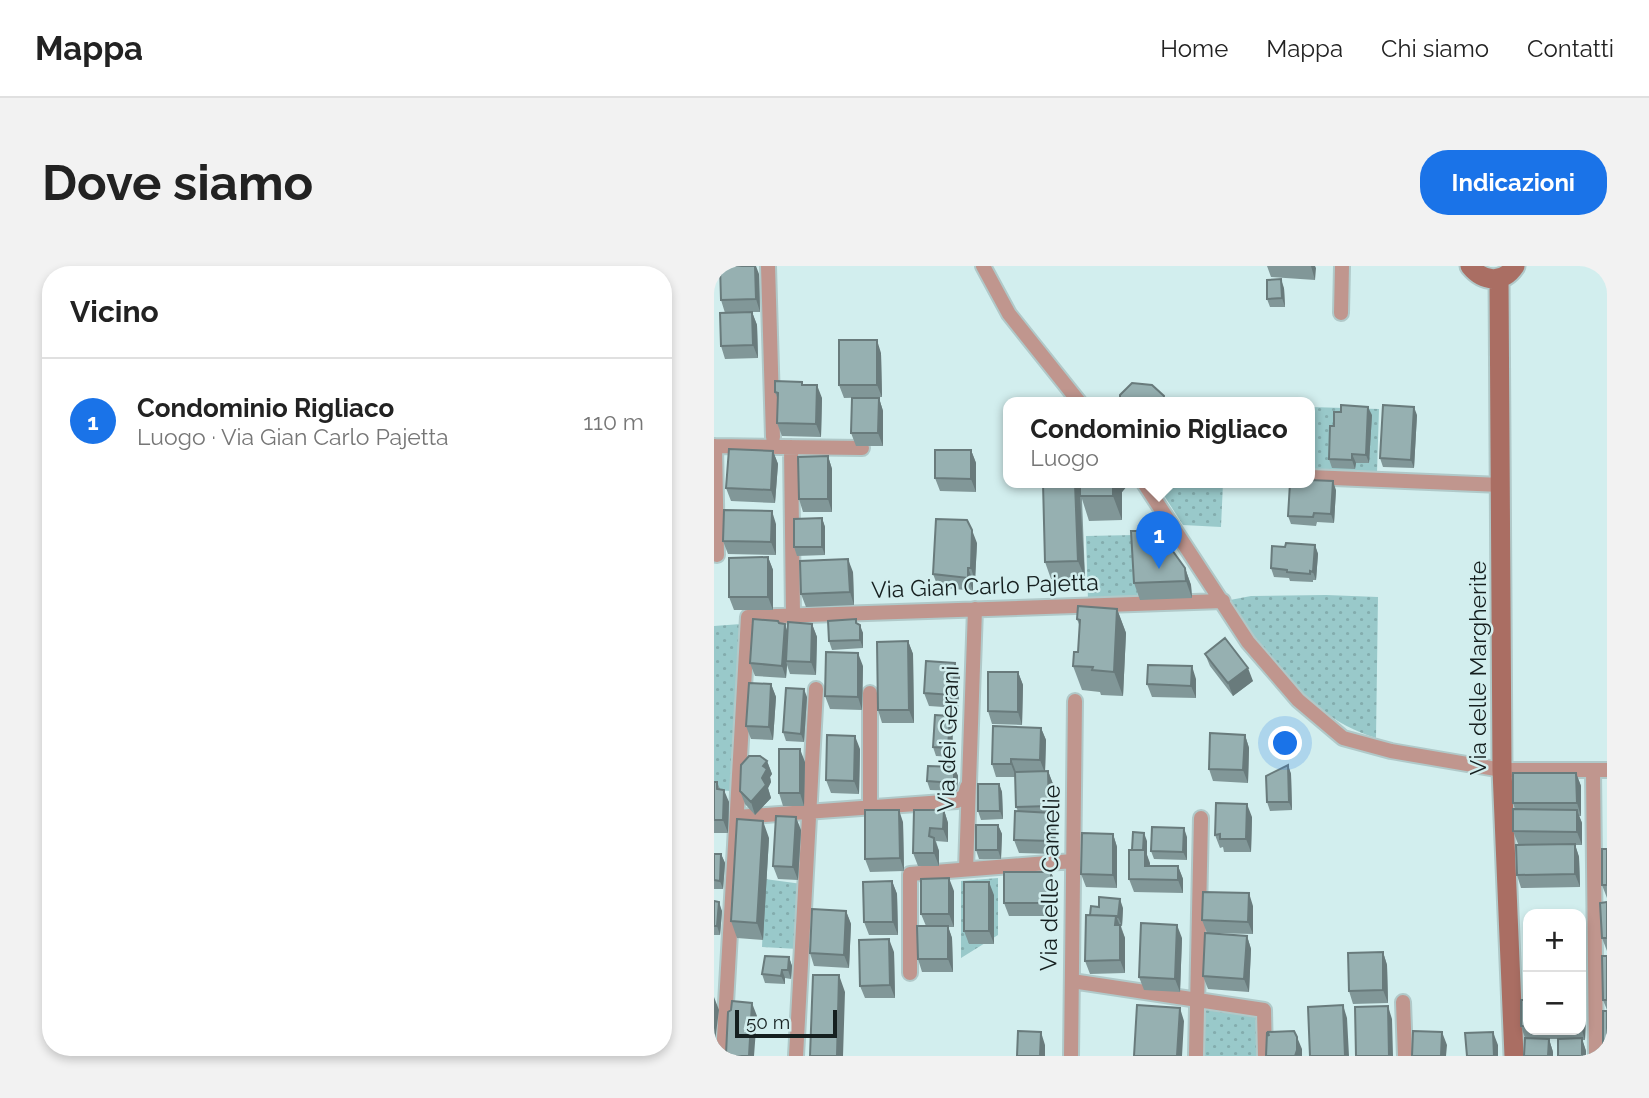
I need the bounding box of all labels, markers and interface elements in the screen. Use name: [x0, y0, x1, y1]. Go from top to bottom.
text: Mappa: [35, 29, 143, 68]
text: Home: [1160, 34, 1228, 63]
text: Mappa: [1266, 34, 1343, 63]
text: Chi siamo: [1381, 34, 1489, 63]
text: Contatti: [1527, 34, 1614, 63]
button: Indicazioni: [1420, 150, 1607, 215]
text: Dove siamo: [42, 154, 313, 211]
text: Vicino: [70, 294, 159, 329]
text: Condominio Rigliaco: [137, 393, 394, 423]
popup: [1003, 397, 1315, 488]
text: 1: [87, 408, 99, 435]
text: 110 m: [583, 408, 644, 435]
text: Condominio Rigliaco: [1030, 414, 1288, 444]
text: Luogo · Via Gian Carlo Pajetta: [137, 423, 449, 450]
text: Luogo: [1030, 444, 1099, 471]
pin: 1: [1136, 511, 1182, 569]
street label: Via delle Margherite: [1464, 561, 1491, 775]
street label: Via Gian Carlo Pajetta: [871, 568, 1099, 603]
street label: Via dei Gerani: [931, 665, 964, 813]
your location: [1268, 726, 1302, 760]
street label: Via delle Camelie: [1034, 785, 1065, 971]
map controls: [1523, 909, 1586, 1035]
button: +: [1523, 909, 1586, 972]
button: −: [1523, 972, 1586, 1035]
scale bar: [735, 1007, 836, 1039]
text: 50 m: [746, 1011, 790, 1033]

